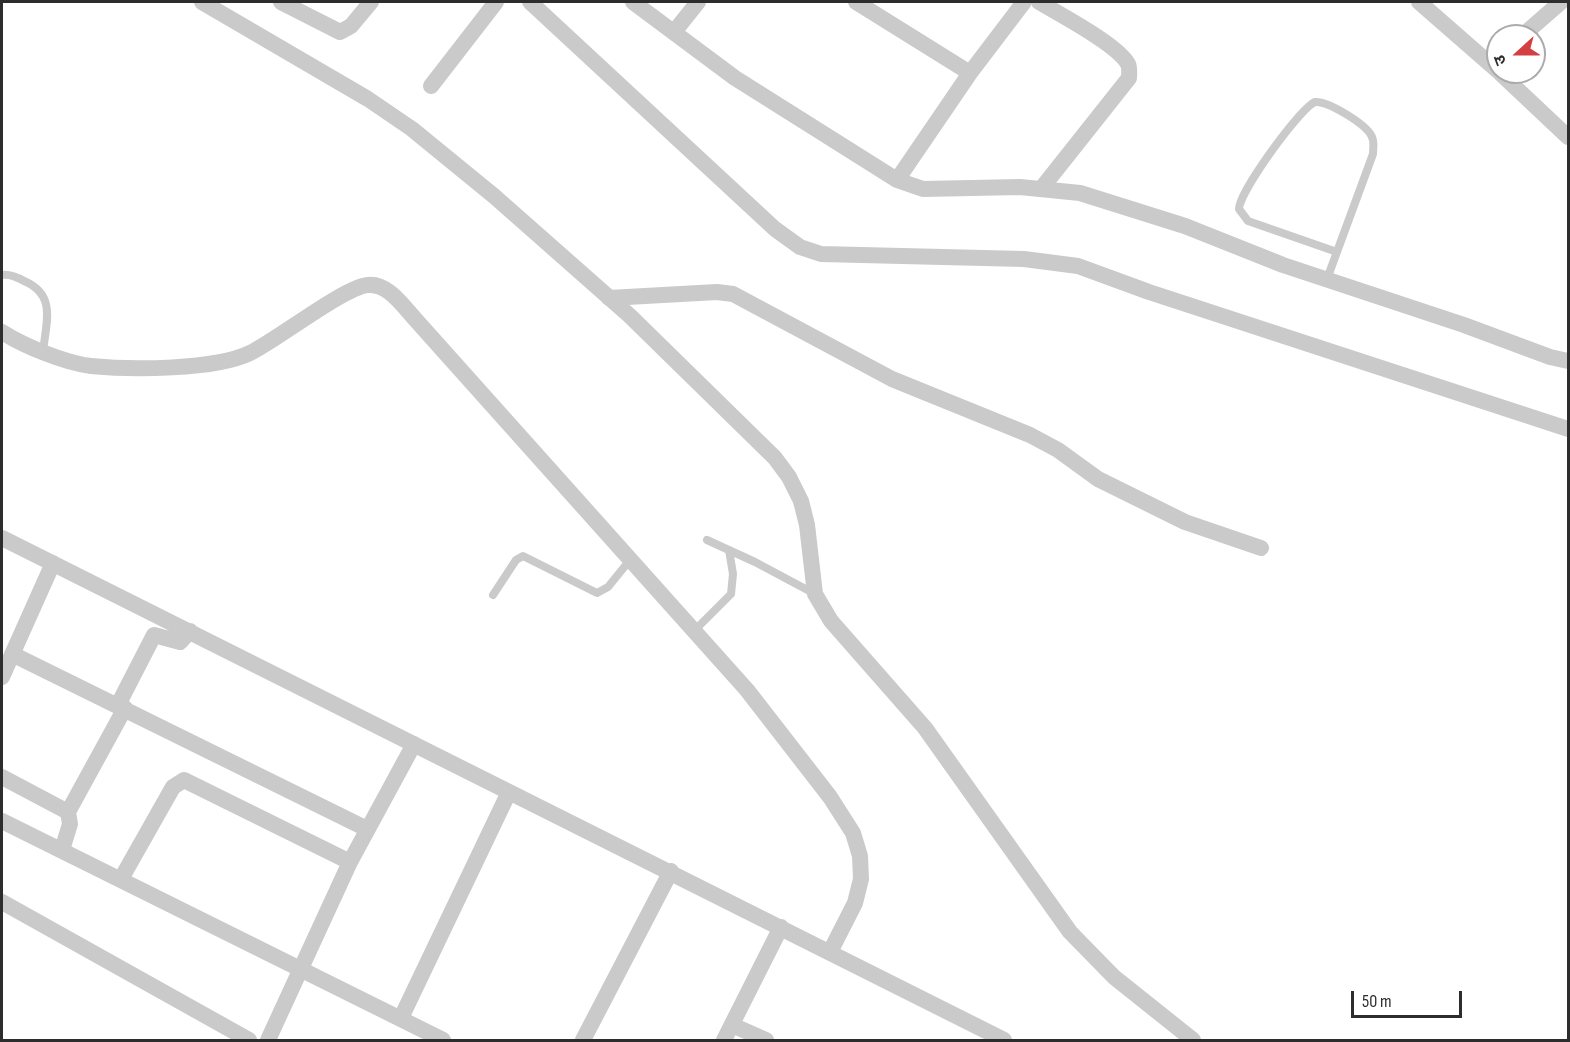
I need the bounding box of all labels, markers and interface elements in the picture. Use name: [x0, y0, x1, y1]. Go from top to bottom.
north arrow: [1486, 24, 1546, 84]
text: उ: [1490, 52, 1511, 68]
scale bar: [1354, 979, 1465, 1017]
text: 50 m: [1362, 991, 1392, 1012]

